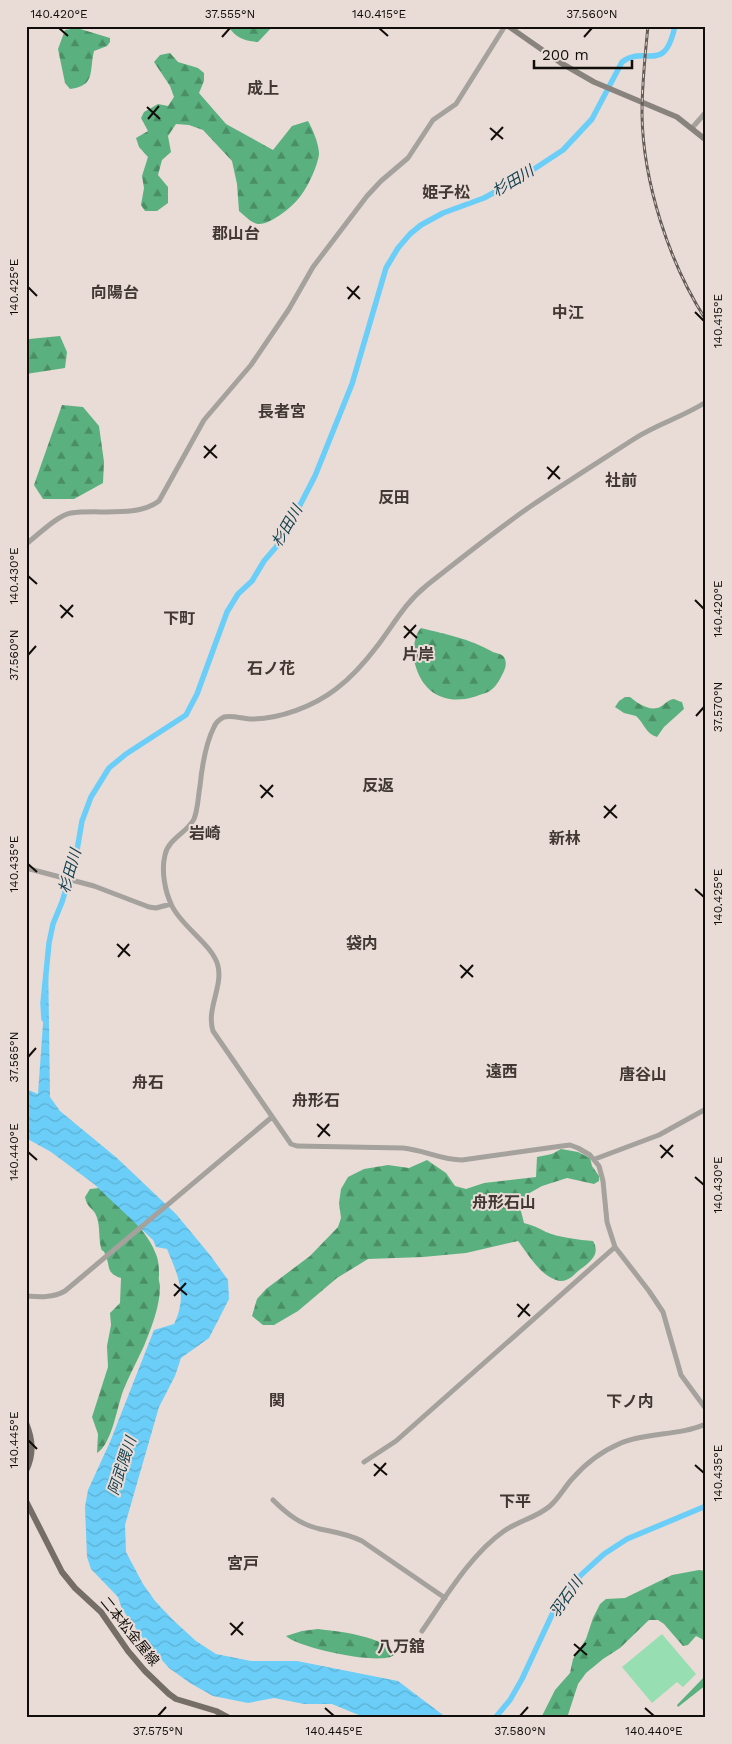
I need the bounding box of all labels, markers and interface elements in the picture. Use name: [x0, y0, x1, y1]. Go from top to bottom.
text: 140.420°E: [30, 7, 88, 21]
text: 37.555°N: [205, 7, 255, 21]
text: 140.415°E: [352, 7, 406, 21]
text: 37.560°N: [566, 7, 618, 21]
scale bar: [534, 38, 632, 70]
text: 200 m: [542, 46, 589, 64]
district label: 成上: [247, 79, 279, 98]
water label: 杉田川: [489, 161, 539, 200]
district label: 姫子松: [422, 183, 470, 202]
district label: 郡山台: [212, 224, 260, 243]
text: 140.425°E: [7, 258, 21, 315]
district label: 向陽台: [91, 283, 139, 302]
text: 140.415°E: [711, 294, 725, 348]
district label: 中江: [552, 303, 584, 322]
district label: 長者宮: [258, 402, 306, 421]
district label: 社前: [605, 471, 637, 490]
district label: 反田: [378, 488, 410, 507]
water label: 杉田川: [268, 500, 307, 550]
text: 140.430°E: [7, 547, 21, 605]
text: 140.420°E: [711, 580, 725, 638]
district label: 下町: [163, 609, 195, 628]
text: 37.560°N: [7, 629, 21, 681]
district label: 片岸: [402, 645, 434, 664]
district label: 石ノ花: [247, 659, 295, 678]
text: 37.570°N: [711, 682, 725, 732]
district label: 反返: [362, 776, 394, 795]
district label: 岩崎: [189, 824, 221, 843]
district label: 新林: [549, 829, 581, 848]
text: 140.435°E: [7, 835, 21, 892]
water label: 杉田川: [55, 845, 85, 895]
text: 140.425°E: [711, 868, 725, 925]
district label: 袋内: [346, 934, 378, 953]
text: 37.565°N: [7, 1032, 21, 1082]
district label: 遠西: [486, 1062, 518, 1081]
district label: 唐谷山: [619, 1065, 667, 1084]
district label: 舟石: [132, 1073, 164, 1092]
district label: 舟形石: [292, 1091, 340, 1110]
text: 140.440°E: [7, 1123, 21, 1181]
text: 140.430°E: [711, 1156, 725, 1214]
district label: 舟形石山: [472, 1193, 536, 1212]
district label: 関: [269, 1391, 285, 1410]
district label: 下ノ内: [606, 1392, 654, 1411]
text: 140.445°E: [7, 1411, 21, 1469]
water label: 阿武隈川: [104, 1433, 140, 1497]
text: 140.435°E: [711, 1444, 725, 1501]
district label: 下平: [499, 1492, 531, 1511]
district label: 宮戸: [227, 1554, 259, 1573]
water label: 羽石川: [546, 1572, 587, 1621]
street label: 二本松金屋線: [97, 1593, 163, 1669]
district label: 八万舘: [377, 1637, 425, 1656]
text: 37.575°N: [133, 1724, 183, 1738]
text: 140.445°E: [305, 1724, 363, 1738]
text: 37.580°N: [494, 1724, 546, 1738]
text: 140.440°E: [625, 1724, 683, 1738]

